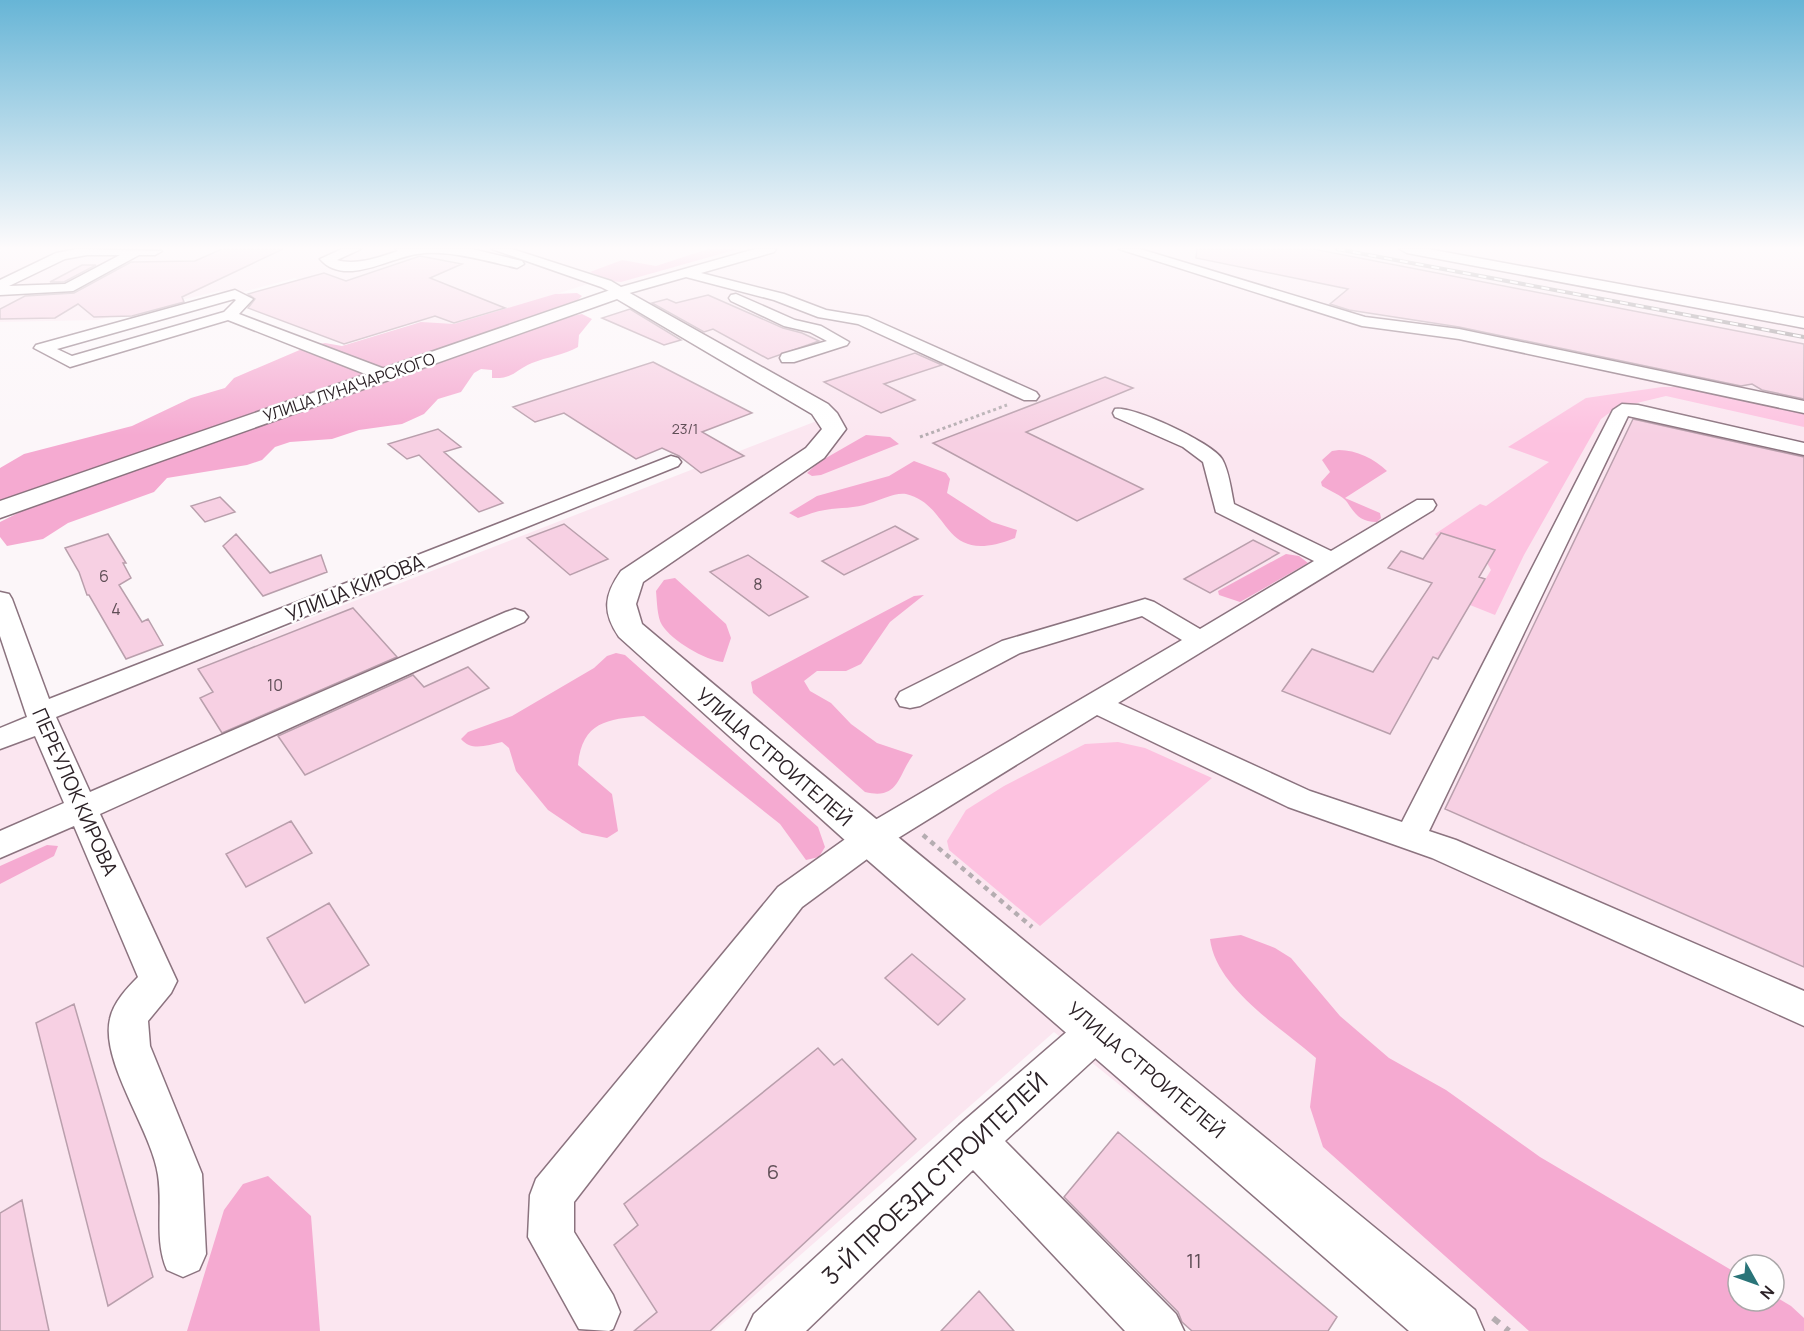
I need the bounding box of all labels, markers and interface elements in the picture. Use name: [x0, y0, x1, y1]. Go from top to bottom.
street label: УЛИЦА ЛУНАЧАРСКОГО: [260, 347, 438, 427]
house number: 23/1: [672, 419, 698, 438]
street label: УЛИЦА КИРОВА: [282, 547, 428, 628]
house number: 6: [99, 565, 109, 587]
house number: 8: [753, 573, 763, 595]
house number: 4: [111, 598, 121, 620]
house number: 10: [267, 674, 283, 696]
street label: УЛИЦА СТРОИТЕЛЕЙ: [691, 681, 858, 832]
street label: ПЕРЕУЛОК КИРОВА: [26, 704, 125, 880]
street label: УЛИЦА СТРОИТЕЛЕЙ: [1062, 995, 1231, 1144]
street label: 3-Й ПРОЕЗД СТРОИТЕЛЕЙ: [814, 1064, 1054, 1291]
house number: 6: [767, 1158, 779, 1185]
house number: 11: [1186, 1247, 1202, 1274]
north arrow: [1726, 1253, 1786, 1313]
text: N: [1755, 1281, 1780, 1304]

